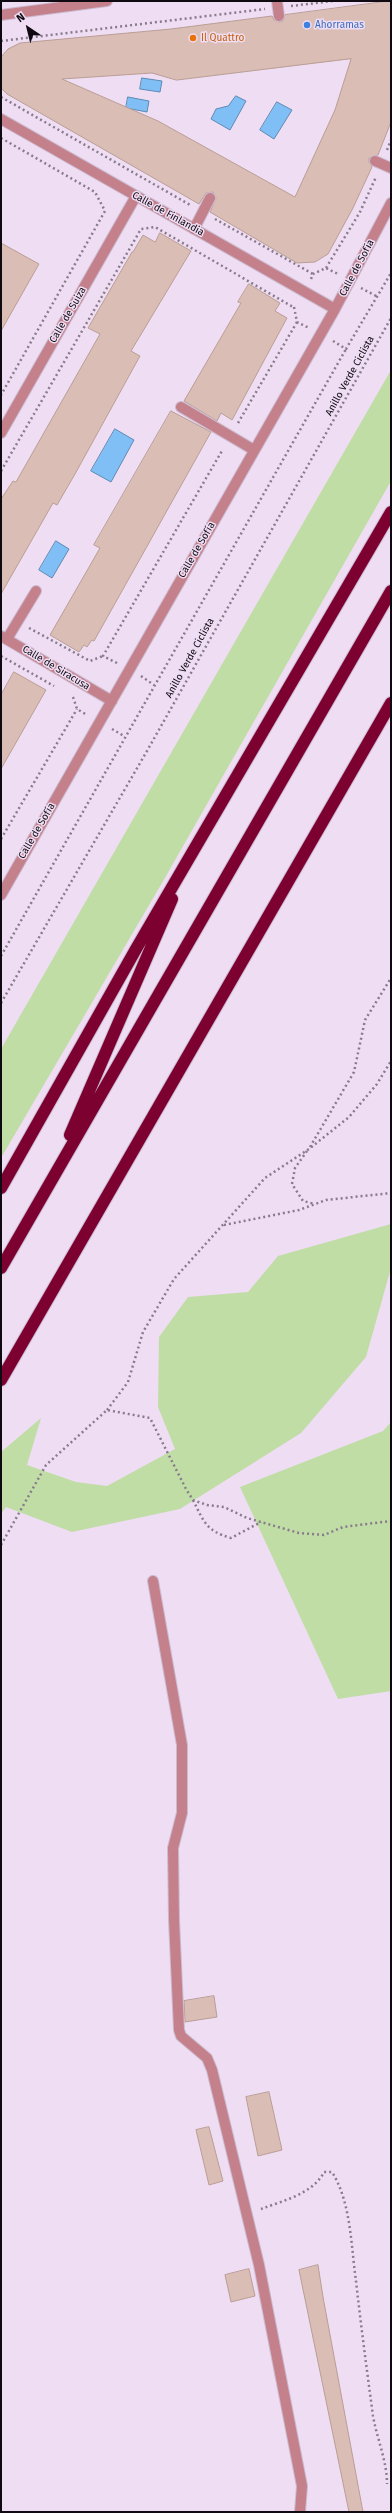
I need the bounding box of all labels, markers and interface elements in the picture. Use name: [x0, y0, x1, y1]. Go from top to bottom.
north arrow: [8, 8, 48, 48]
text: N: [14, 10, 28, 25]
place label: Ahorramas: [315, 19, 364, 31]
marker: Ahorramas: [302, 20, 312, 30]
place label: Il Quattro: [201, 32, 244, 44]
marker: Il Quattro: [188, 33, 198, 43]
street label: Calle de Finlandia: [130, 189, 206, 239]
street label: Calle de Sofía: [337, 238, 377, 298]
street label: Calle de Suiza: [47, 285, 89, 345]
street label: Anillo Verde Ciclista: [323, 334, 377, 418]
street label: Calle de Sofía: [176, 520, 218, 580]
street label: Anillo Verde Ciclista: [163, 616, 217, 700]
street label: Calle de Siracusa: [20, 643, 92, 693]
street label: Calle de Sofía: [16, 801, 58, 861]

